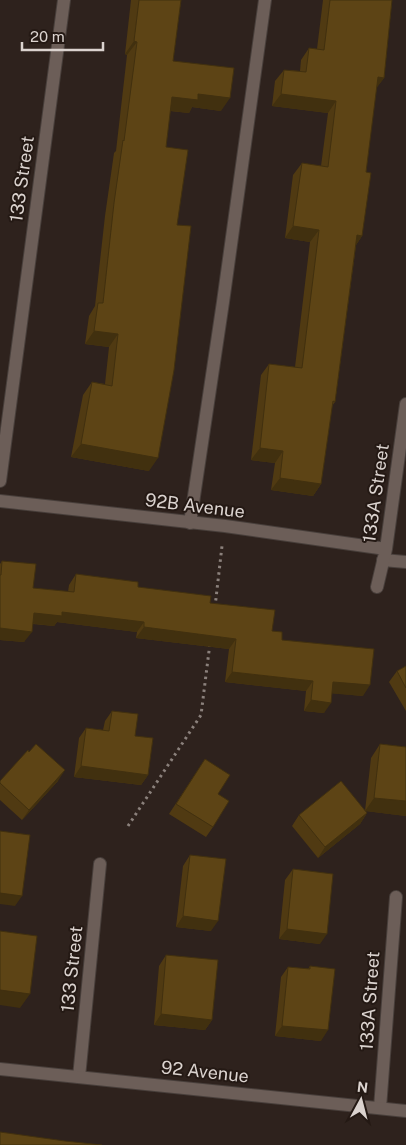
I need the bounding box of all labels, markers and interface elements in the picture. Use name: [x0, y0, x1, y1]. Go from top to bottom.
scale bar: [22, 20, 104, 52]
text: 20 m: [30, 28, 65, 45]
street label: 133 Street: [5, 134, 38, 223]
street label: 133A Street: [358, 442, 393, 544]
street label: 92B Avenue: [144, 489, 246, 522]
street label: 133 Street: [57, 925, 86, 1013]
street label: 133A Street: [356, 951, 383, 1051]
street label: 92 Avenue: [160, 1056, 250, 1087]
north arrow: [336, 1075, 386, 1125]
text: N: [356, 1078, 369, 1096]

